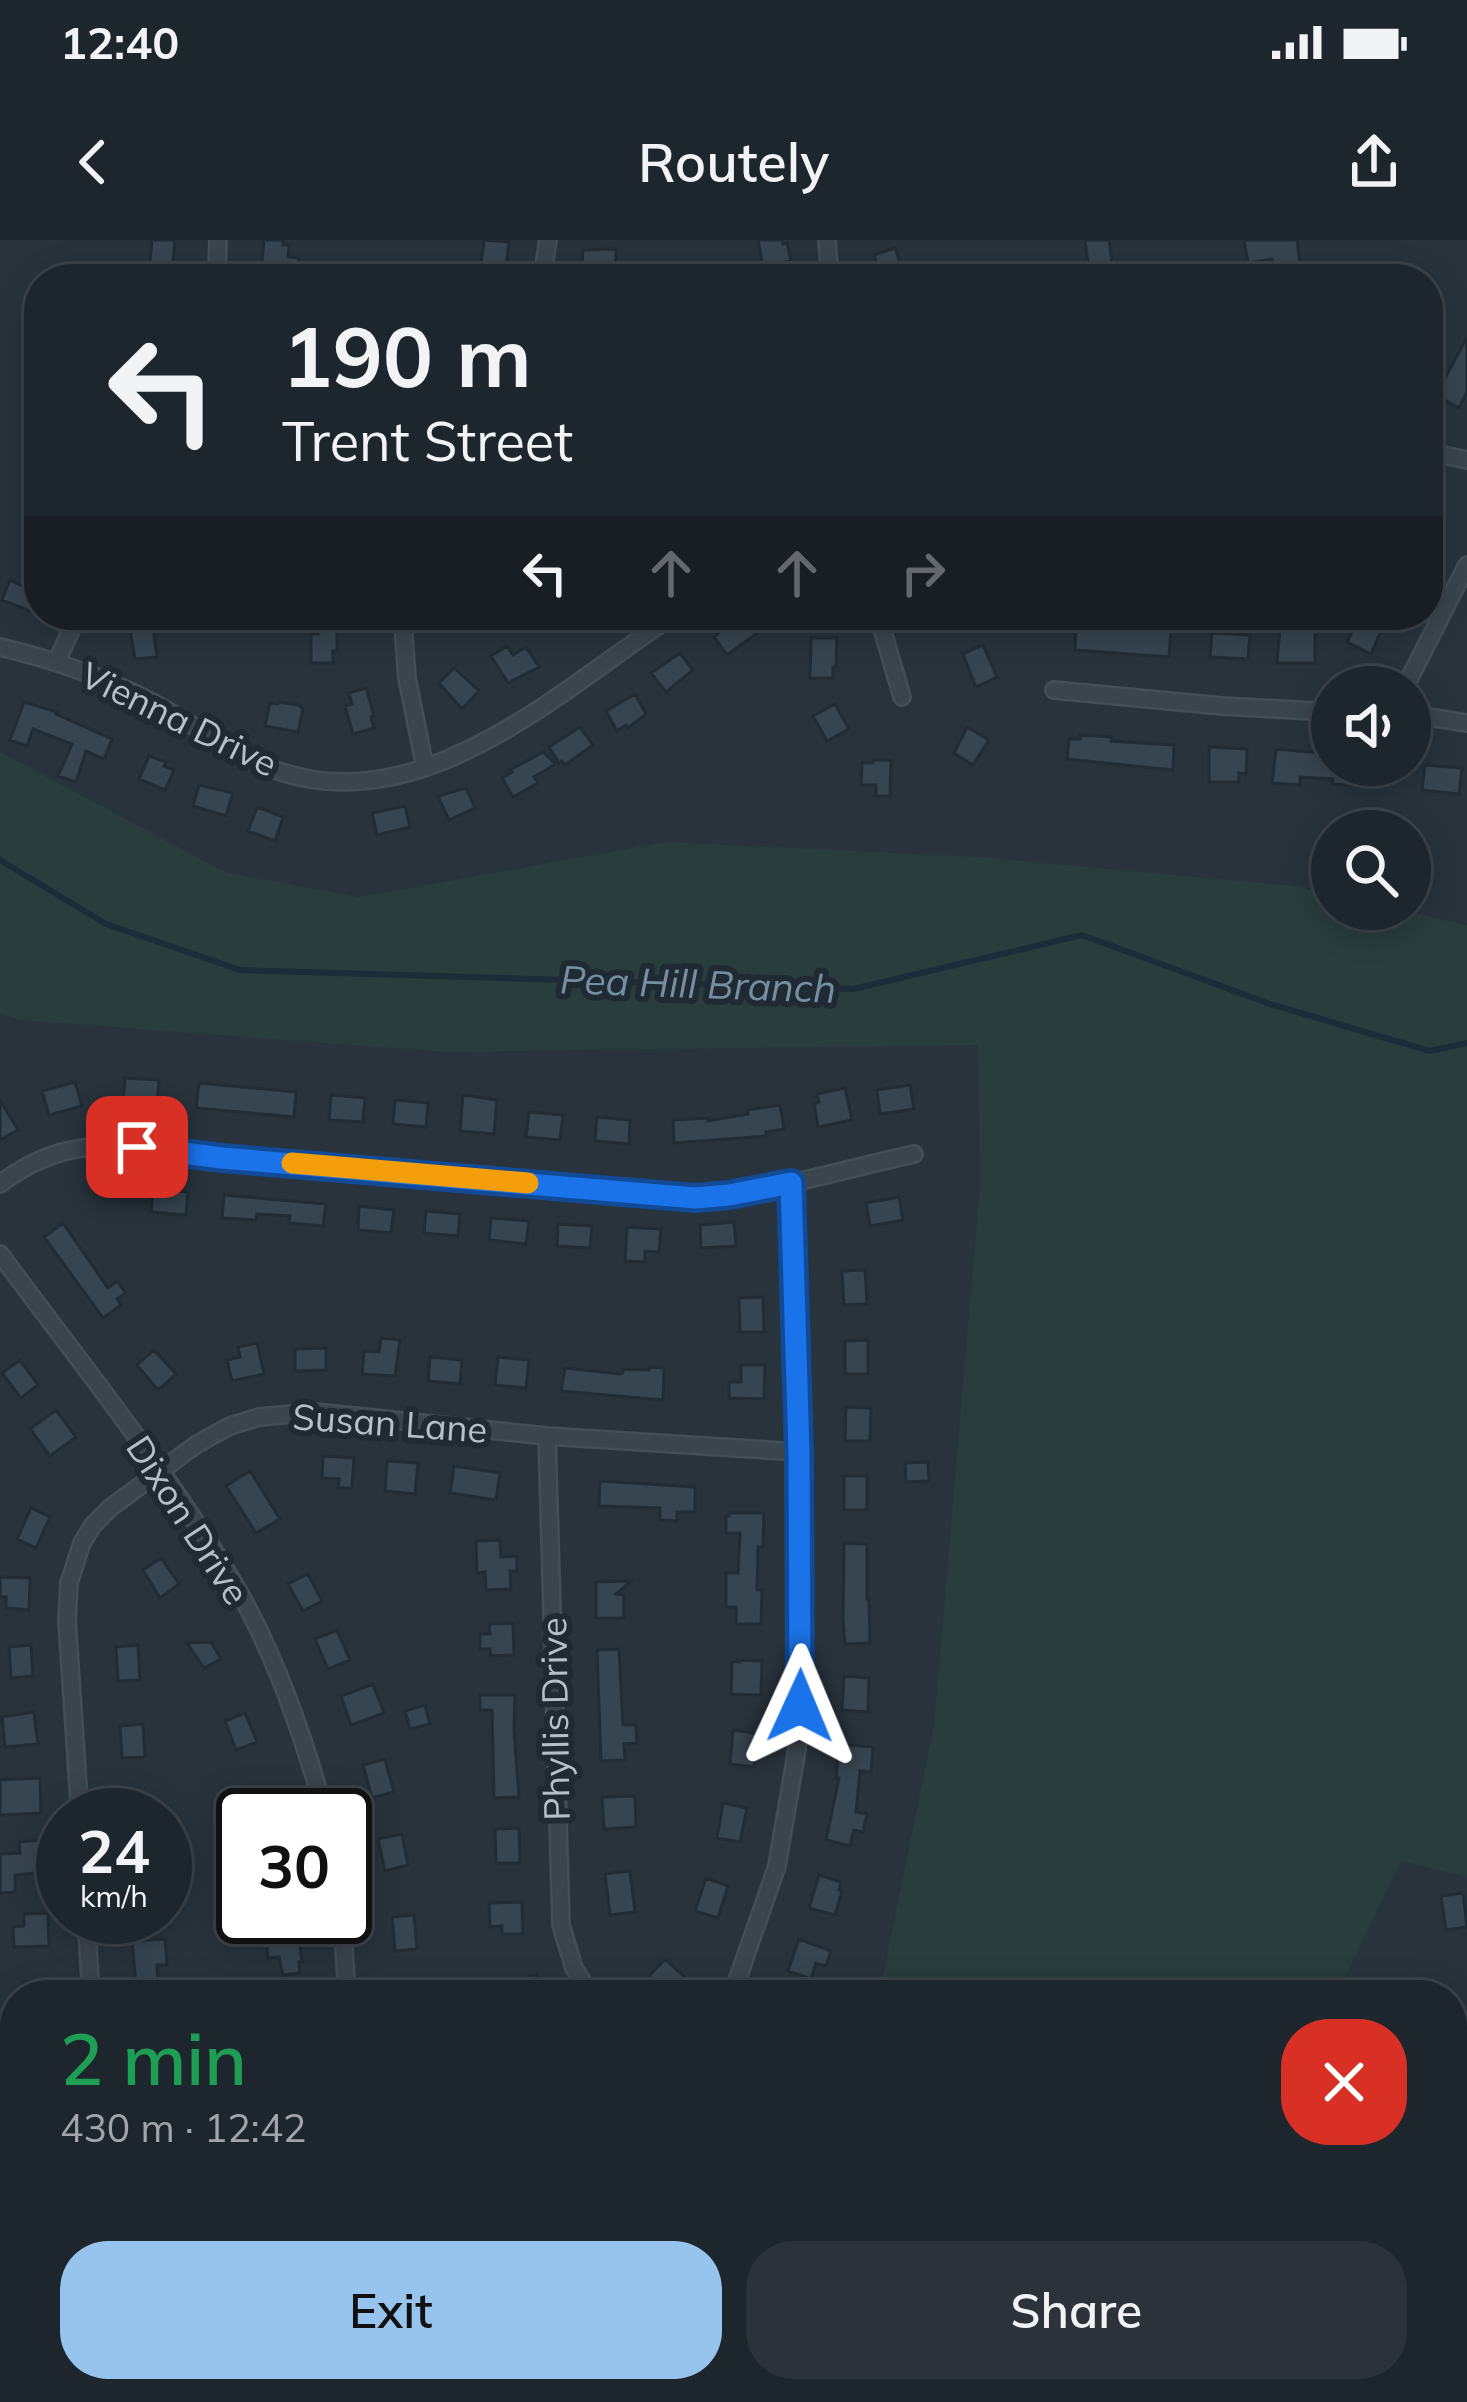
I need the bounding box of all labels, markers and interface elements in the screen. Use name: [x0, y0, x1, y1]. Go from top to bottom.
text: 12:40: [60, 14, 179, 70]
text: Routely: [638, 128, 829, 196]
icon: back: [60, 129, 126, 195]
icon: share: [1341, 129, 1407, 195]
text: 190 m: [282, 303, 532, 408]
icon: left: [84, 312, 240, 468]
text: Trent Street: [282, 407, 573, 475]
icon: left: [512, 540, 578, 606]
icon: ahead: [638, 540, 704, 606]
icon: ahead: [764, 540, 830, 606]
icon: right: [890, 540, 956, 606]
street label: Vienna Drive: [73, 652, 285, 786]
map controls: [1311, 666, 1431, 930]
button: sound: [1311, 666, 1431, 786]
button: search: [1311, 810, 1431, 930]
water label: Pea Hill Branch: [559, 954, 837, 1013]
pin: [86, 1096, 188, 1198]
icon: arrive: [104, 1114, 170, 1180]
street label: Susan Lane: [291, 1393, 489, 1452]
street label: Dixon Drive: [117, 1427, 260, 1613]
street label: Phyllis Drive: [530, 1617, 579, 1821]
position arrow: [737, 1643, 863, 1769]
speed limit sign: 30: [216, 1788, 372, 1944]
text: 24: [78, 1813, 150, 1888]
text: km/h: [80, 1877, 148, 1915]
text: 2 min: [60, 2013, 247, 2103]
button: close: [1281, 2019, 1407, 2145]
text: 430 m · 12:42: [60, 2103, 306, 2152]
button: Exit: [60, 2241, 722, 2379]
button: Share: [746, 2241, 1407, 2379]

